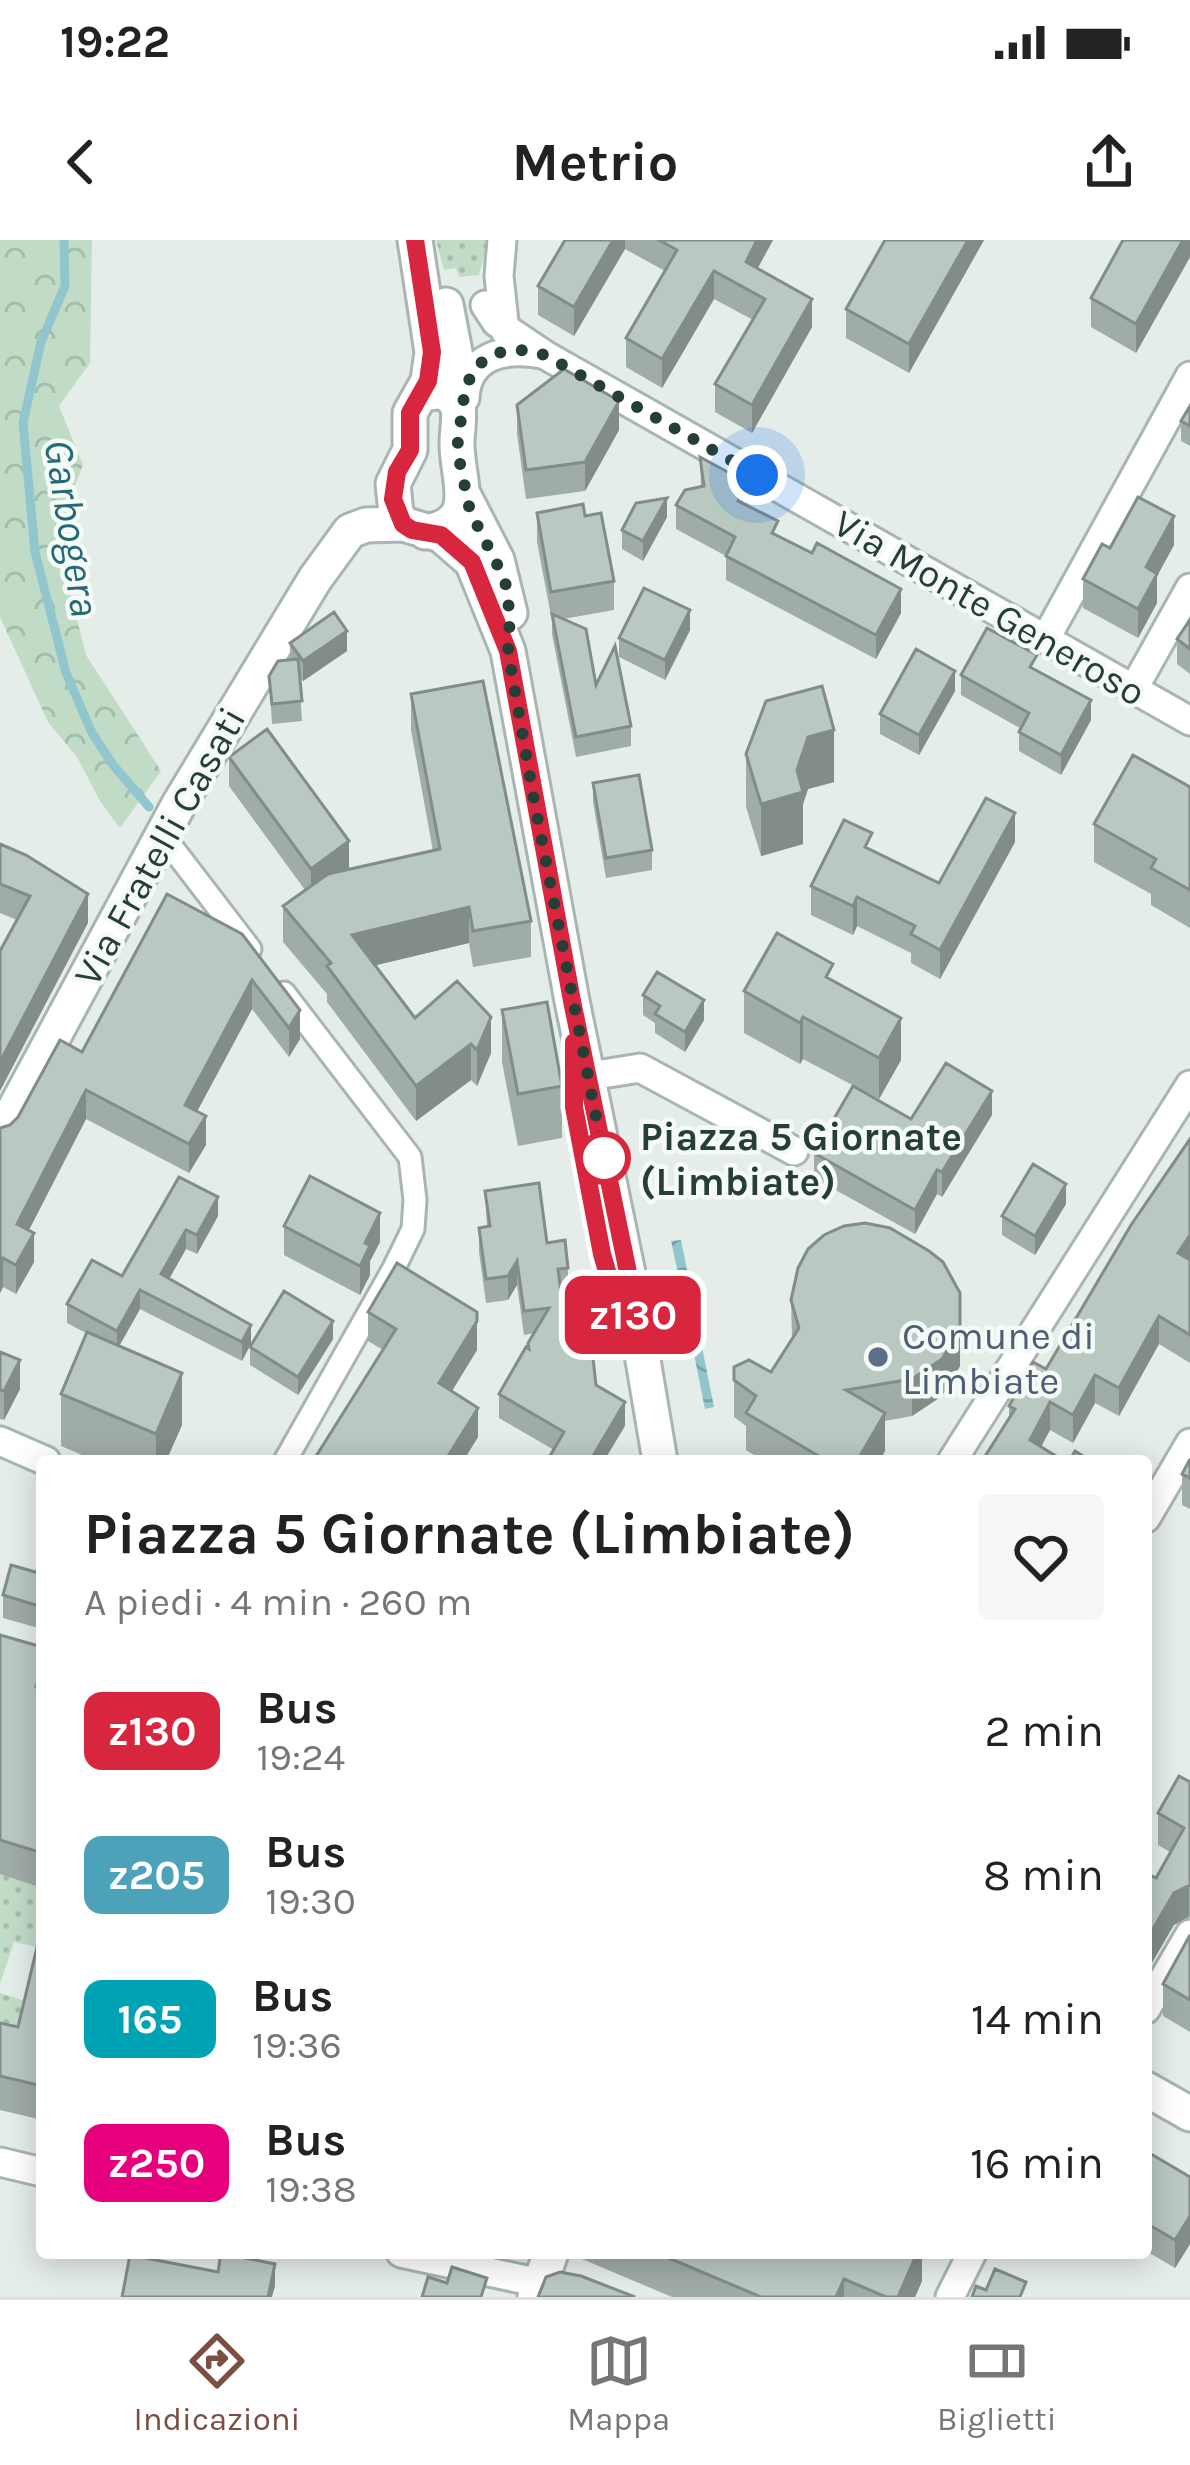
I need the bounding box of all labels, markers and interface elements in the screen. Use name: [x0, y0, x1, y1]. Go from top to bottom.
text: 19:22: [60, 16, 170, 68]
icon: back: [48, 129, 114, 195]
icon: share: [1076, 129, 1142, 195]
text: Metrio: [512, 130, 678, 194]
water label: Garbogera: [33, 436, 111, 620]
your location: [727, 445, 787, 505]
street label: Via Monte Generoso: [826, 500, 1153, 716]
street label: Via Fratelli Casati: [64, 699, 255, 994]
place label: Piazza 5 Giornate (Limbiate): [640, 1114, 962, 1205]
marker: Piazza 5 Giornate (Limbiate): [579, 1133, 629, 1183]
line badge: z130: [549, 1276, 717, 1354]
text: z130: [589, 1290, 677, 1340]
place label: Comune di Limbiate: [902, 1313, 1095, 1404]
marker: Comune di Limbiate: [865, 1344, 891, 1370]
button: heart: [978, 1494, 1104, 1620]
text: Piazza 5 Giornate (Limbiate): [84, 1501, 855, 1567]
text: A piedi · 4 min · 260 m: [84, 1579, 472, 1625]
text: Bus: [256, 1682, 338, 1734]
text: 2 min: [985, 1705, 1104, 1757]
text: z130: [108, 1706, 196, 1756]
text: 19:24: [256, 1734, 345, 1780]
text: Bus: [265, 1826, 346, 1878]
text: 8 min: [983, 1849, 1104, 1901]
text: z205: [108, 1850, 205, 1900]
text: 19:30: [265, 1878, 356, 1924]
text: Bus: [252, 1970, 333, 2022]
text: 14 min: [971, 1993, 1104, 2045]
text: 165: [118, 1994, 182, 2044]
text: 19:36: [252, 2022, 342, 2068]
text: Bus: [265, 2114, 346, 2166]
text: 16 min: [970, 2137, 1104, 2189]
text: z250: [108, 2138, 205, 2188]
text: 19:38: [265, 2166, 357, 2212]
tab: Indicazioni: [133, 2328, 300, 2438]
tab: Mappa: [567, 2328, 670, 2438]
tab: Biglietti: [937, 2328, 1057, 2438]

